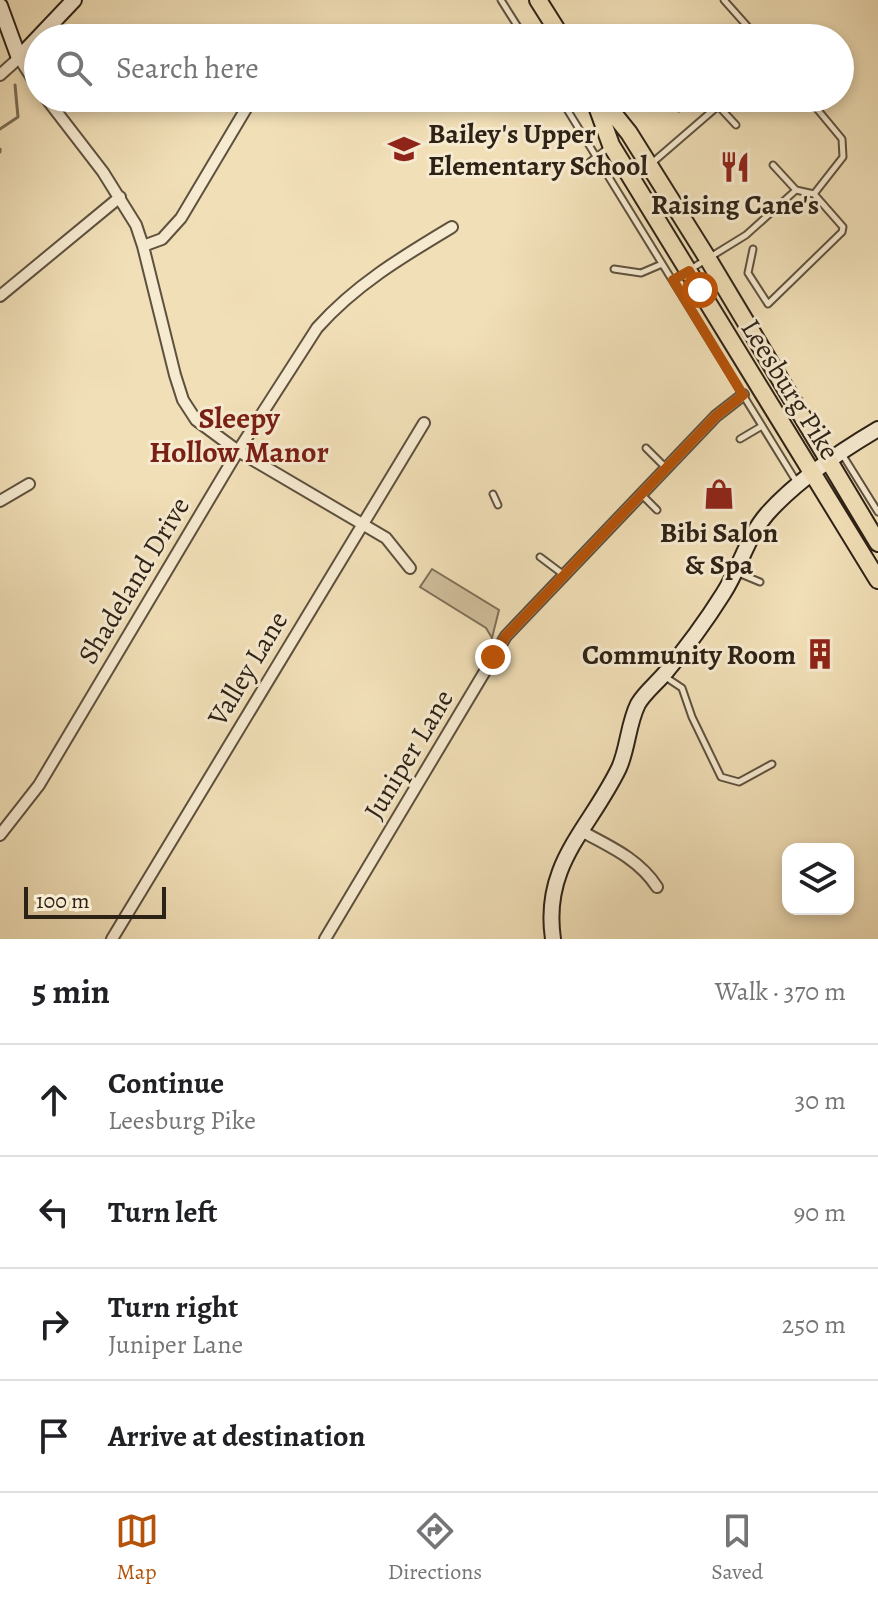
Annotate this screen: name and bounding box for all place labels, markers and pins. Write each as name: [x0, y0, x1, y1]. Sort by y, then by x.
place label: Bailey's Upper Elementary School: [428, 115, 649, 185]
school or university icon: Bailey's Upper Elementary School: [387, 132, 421, 166]
restaurant icon: Raising Cane's: [718, 150, 752, 184]
place label: Raising Cane's: [651, 186, 819, 224]
shop icon: Bibi Salon & Spa: [702, 477, 736, 511]
place label: Bibi Salon & Spa: [660, 514, 779, 584]
place label: Community Room: [582, 636, 796, 674]
building icon: Community Room: [803, 637, 837, 671]

